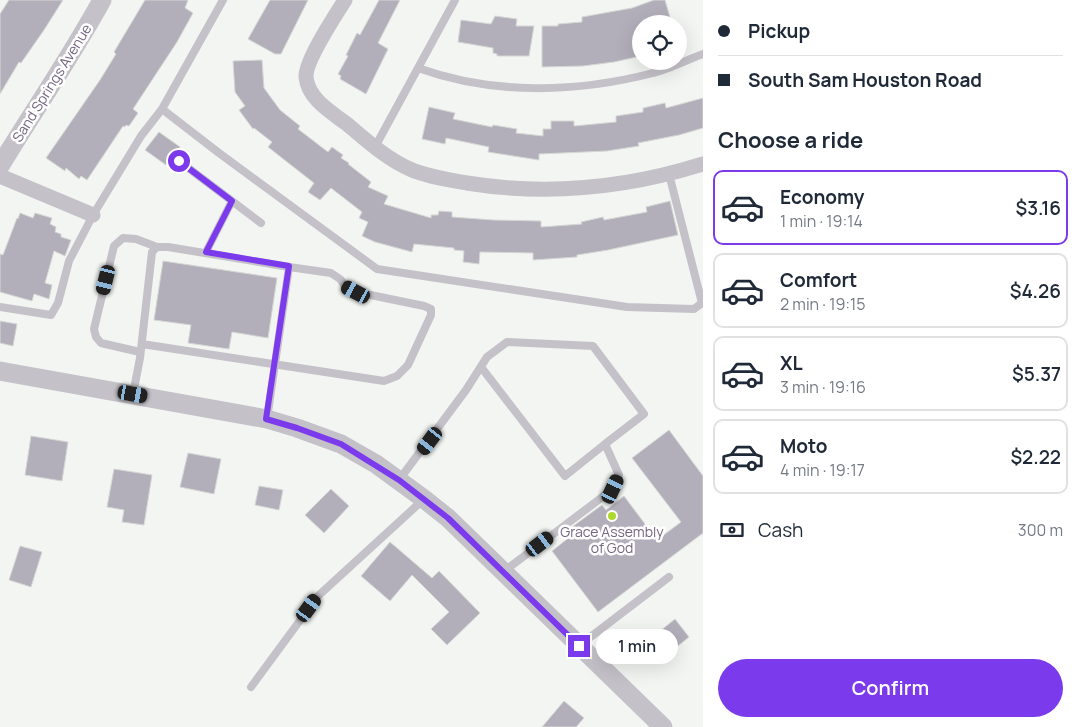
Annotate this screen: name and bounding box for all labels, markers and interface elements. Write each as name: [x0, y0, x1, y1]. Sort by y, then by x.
map controls: [632, 15, 687, 70]
button: locate: [632, 15, 687, 70]
text: Pickup: [748, 18, 810, 44]
street label: Sand Springs Avenue: [8, 20, 96, 145]
text: South Sam Houston Road: [748, 67, 982, 93]
text: Choose a ride: [718, 125, 863, 155]
route start: [168, 150, 190, 172]
text: Economy: [780, 184, 864, 210]
icon: car: [720, 185, 765, 230]
text: $3.16: [1015, 195, 1061, 221]
text: 1 min · 19:14: [780, 210, 863, 232]
car: [95, 264, 116, 296]
text: Comfort: [780, 267, 857, 293]
icon: car: [720, 268, 765, 313]
car: [339, 278, 372, 306]
text: $4.26: [1010, 278, 1061, 304]
text: 2 min · 19:15: [780, 293, 866, 315]
text: XL: [780, 350, 803, 376]
icon: car: [720, 351, 765, 396]
text: $5.37: [1012, 361, 1061, 387]
text: 3 min · 19:16: [780, 376, 866, 398]
car: [116, 384, 149, 404]
car: [414, 425, 445, 457]
text: Moto: [780, 433, 827, 459]
icon: car: [720, 434, 765, 479]
text: $2.22: [1010, 444, 1061, 470]
text: 4 min · 19:17: [780, 459, 865, 481]
car: [599, 472, 626, 506]
marker: Grace Assembly of God: [606, 510, 618, 522]
icon: cash: [718, 516, 746, 544]
text: Cash: [758, 517, 803, 543]
text: 300 m: [1018, 519, 1063, 541]
place label: Grace Assembly of God: [560, 522, 664, 557]
car: [523, 529, 556, 559]
car: [294, 591, 323, 625]
callout: 1 min: [596, 628, 679, 664]
route end: [568, 635, 590, 657]
text: 1 min: [618, 635, 656, 657]
button: Confirm: [718, 659, 1063, 717]

